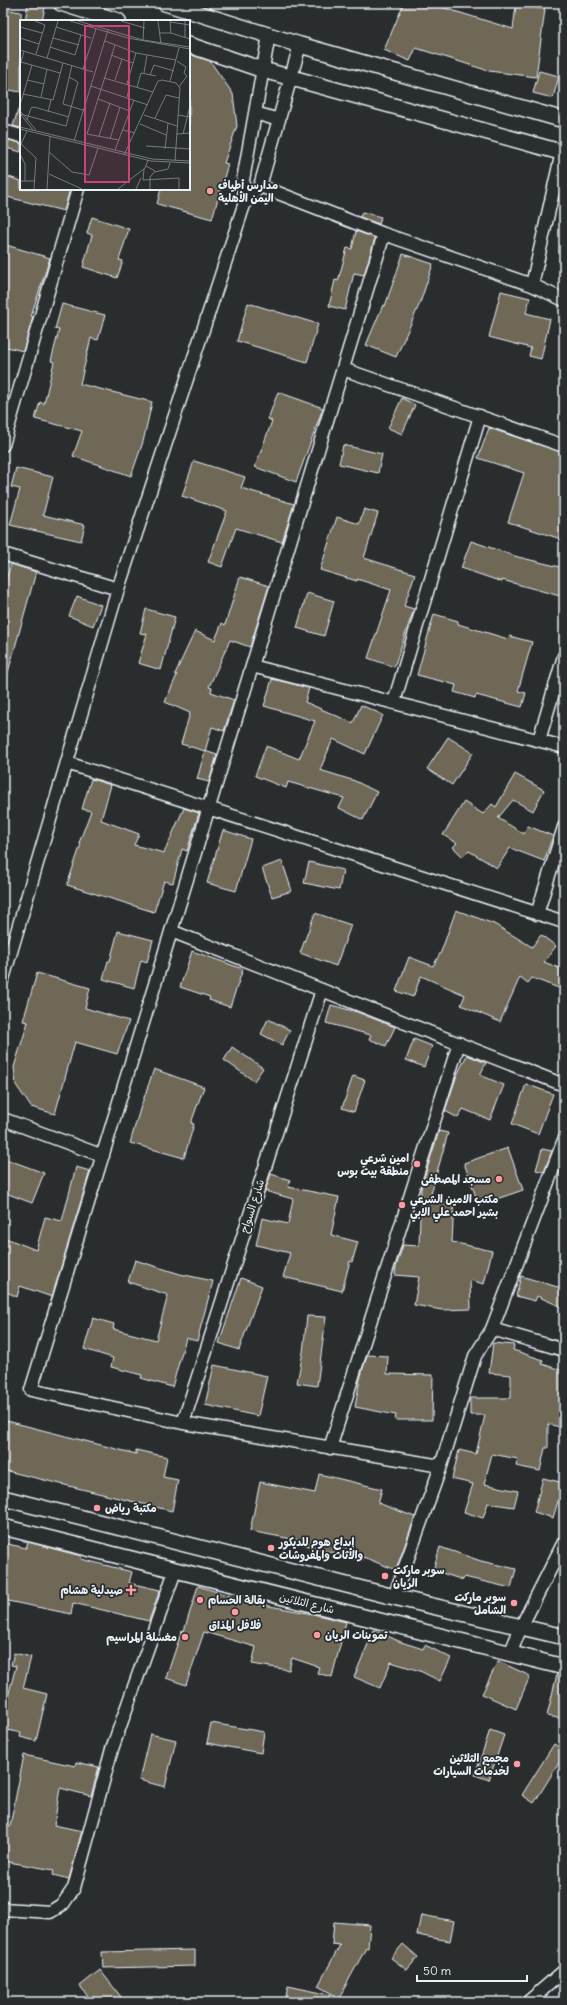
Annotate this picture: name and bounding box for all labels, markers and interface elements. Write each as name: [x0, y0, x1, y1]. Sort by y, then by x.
inset map: [20, 20, 190, 190]
place label: مدارس أطياف اليمن الأهلية: [218, 178, 278, 205]
marker: مدارس أطياف اليمن الأهلية: [205, 186, 215, 196]
place label: امين شرعي منطقة بيت بوس: [337, 1151, 409, 1179]
marker: امين شرعي منطقة بيت بوس: [412, 1159, 422, 1169]
place label: مسجد المصطفى: [421, 1172, 491, 1187]
marker: مسجد المصطفى: [494, 1174, 504, 1184]
street label: شارع السواح: [237, 1177, 269, 1235]
place label: مكتب الامين الشرعي بشير احمد علي الابي: [410, 1192, 498, 1222]
marker: مكتب الامين الشرعي بشير احمد علي الابي: [397, 1200, 407, 1210]
place label: مكتبة رياض: [105, 1501, 157, 1515]
marker: مكتبة رياض: [92, 1503, 102, 1513]
place label: إبداع هوم للديكور والأثاث والمفروشات: [278, 1535, 363, 1563]
marker: إبداع هوم للديكور والأثاث والمفروشات: [266, 1543, 276, 1553]
place label: سوبر ماركت الريان: [393, 1563, 445, 1590]
marker: سوبر ماركت الريان: [380, 1571, 390, 1581]
place label: صيدلية هشام: [61, 1583, 123, 1599]
marker: صيدلية هشام: [126, 1585, 136, 1595]
street label: شارع الثلاثين: [278, 1589, 336, 1619]
place label: سوبر ماركت الشامل: [454, 1590, 506, 1617]
place label: بقالة الحسام: [208, 1593, 266, 1609]
marker: بقالة الحسام: [195, 1595, 205, 1605]
marker: سوبر ماركت الشامل: [509, 1598, 519, 1608]
marker: فلافل المذاق: [230, 1607, 240, 1617]
place label: فلافل المذاق: [209, 1618, 261, 1632]
place label: تموينات الريان: [325, 1628, 388, 1643]
place label: مغسلة المراسيم: [106, 1630, 177, 1646]
marker: تموينات الريان: [312, 1630, 322, 1640]
marker: مغسلة المراسيم: [180, 1632, 190, 1642]
place label: مجمع الثلاثين لخدمات السيارات: [433, 1751, 509, 1778]
marker: مجمع الثلاثين لخدمات السيارات: [512, 1759, 522, 1769]
scale bar: [417, 1957, 527, 1983]
text: 50 m: [423, 1963, 452, 1978]

